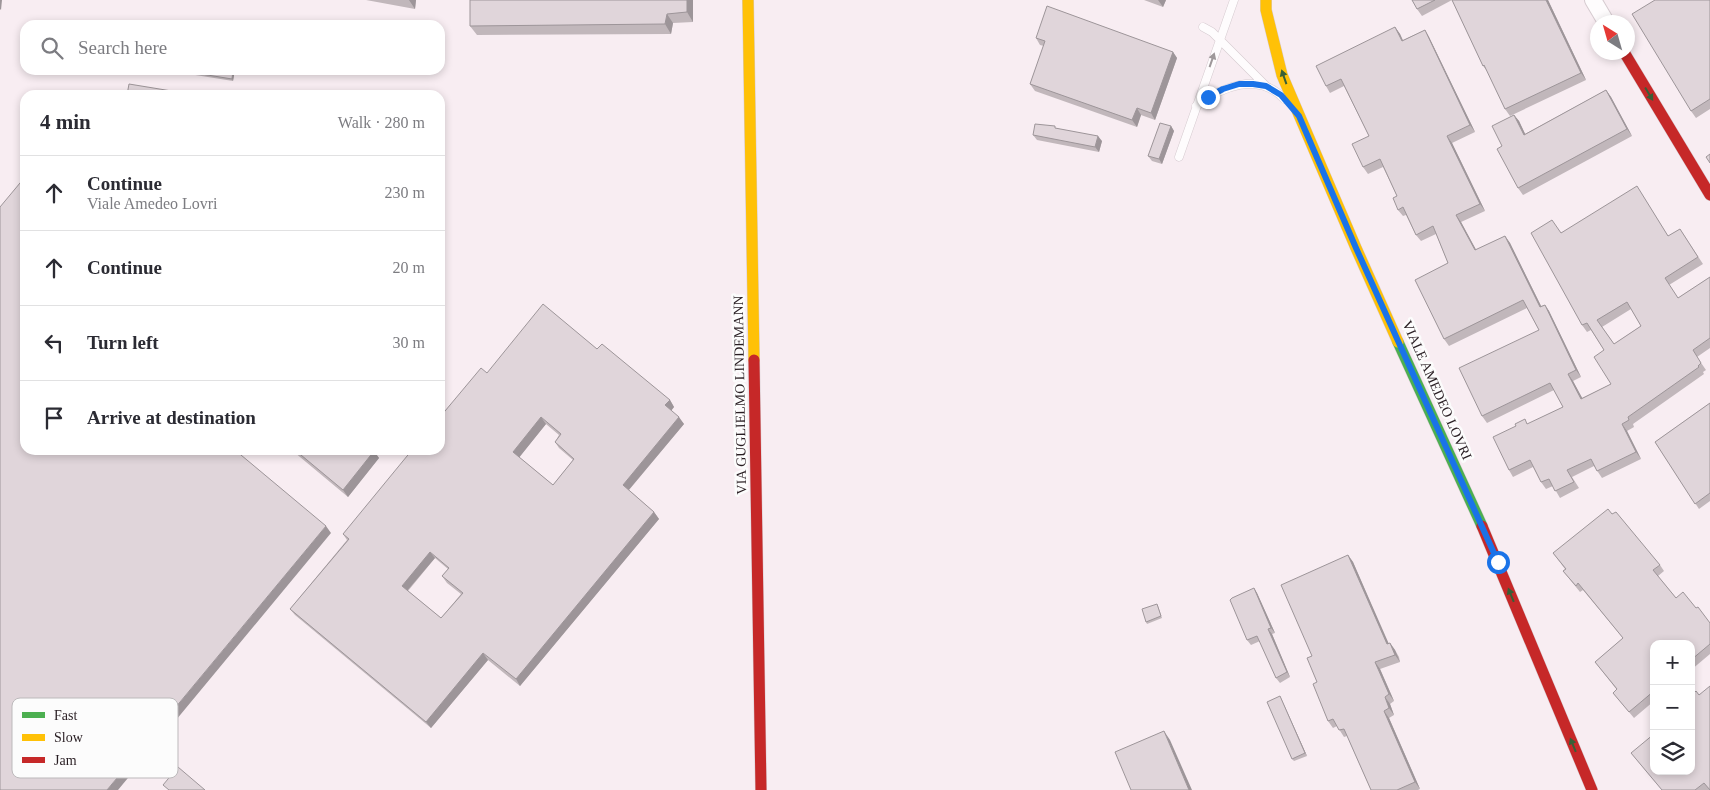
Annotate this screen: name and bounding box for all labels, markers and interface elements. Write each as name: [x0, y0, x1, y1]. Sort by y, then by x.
north arrow: [1590, 15, 1635, 60]
search box: [20, 20, 445, 75]
icon: search: [38, 34, 66, 62]
text: Search here: [78, 37, 167, 58]
one-way arrow: [1209, 53, 1216, 68]
one-way arrow: [1280, 70, 1287, 85]
route end: [1197, 86, 1220, 109]
one-way arrow: [1644, 88, 1653, 101]
text: 4 min: [40, 110, 91, 134]
text: Walk · 280 m: [338, 114, 425, 131]
text: Continue: [87, 173, 162, 194]
icon: ahead: [40, 179, 68, 207]
text: 230 m: [385, 184, 425, 201]
text: Viale Amedeo Lovri: [87, 195, 218, 212]
icon: ahead: [40, 254, 68, 282]
text: Continue: [87, 257, 162, 278]
text: 20 m: [393, 259, 425, 276]
street label: VIA GUGLIELMO LINDEMANN: [731, 295, 749, 495]
street label: VIALE AMEDEO LOVRI: [1399, 318, 1475, 462]
icon: left: [40, 329, 68, 357]
text: Turn left: [87, 332, 159, 353]
text: 30 m: [393, 334, 425, 351]
icon: arrive: [40, 404, 68, 432]
text: Arrive at destination: [87, 407, 256, 428]
route start: [1487, 551, 1510, 574]
one-way arrow: [1507, 588, 1515, 602]
map controls: [1650, 640, 1695, 775]
button: +: [1650, 640, 1695, 685]
button: −: [1650, 685, 1695, 730]
legend: [12, 698, 178, 778]
text: Fast: [54, 708, 77, 723]
text: Slow: [54, 730, 84, 745]
button: layers: [1650, 730, 1695, 775]
one-way arrow: [1569, 737, 1577, 752]
text: Jam: [54, 753, 77, 768]

